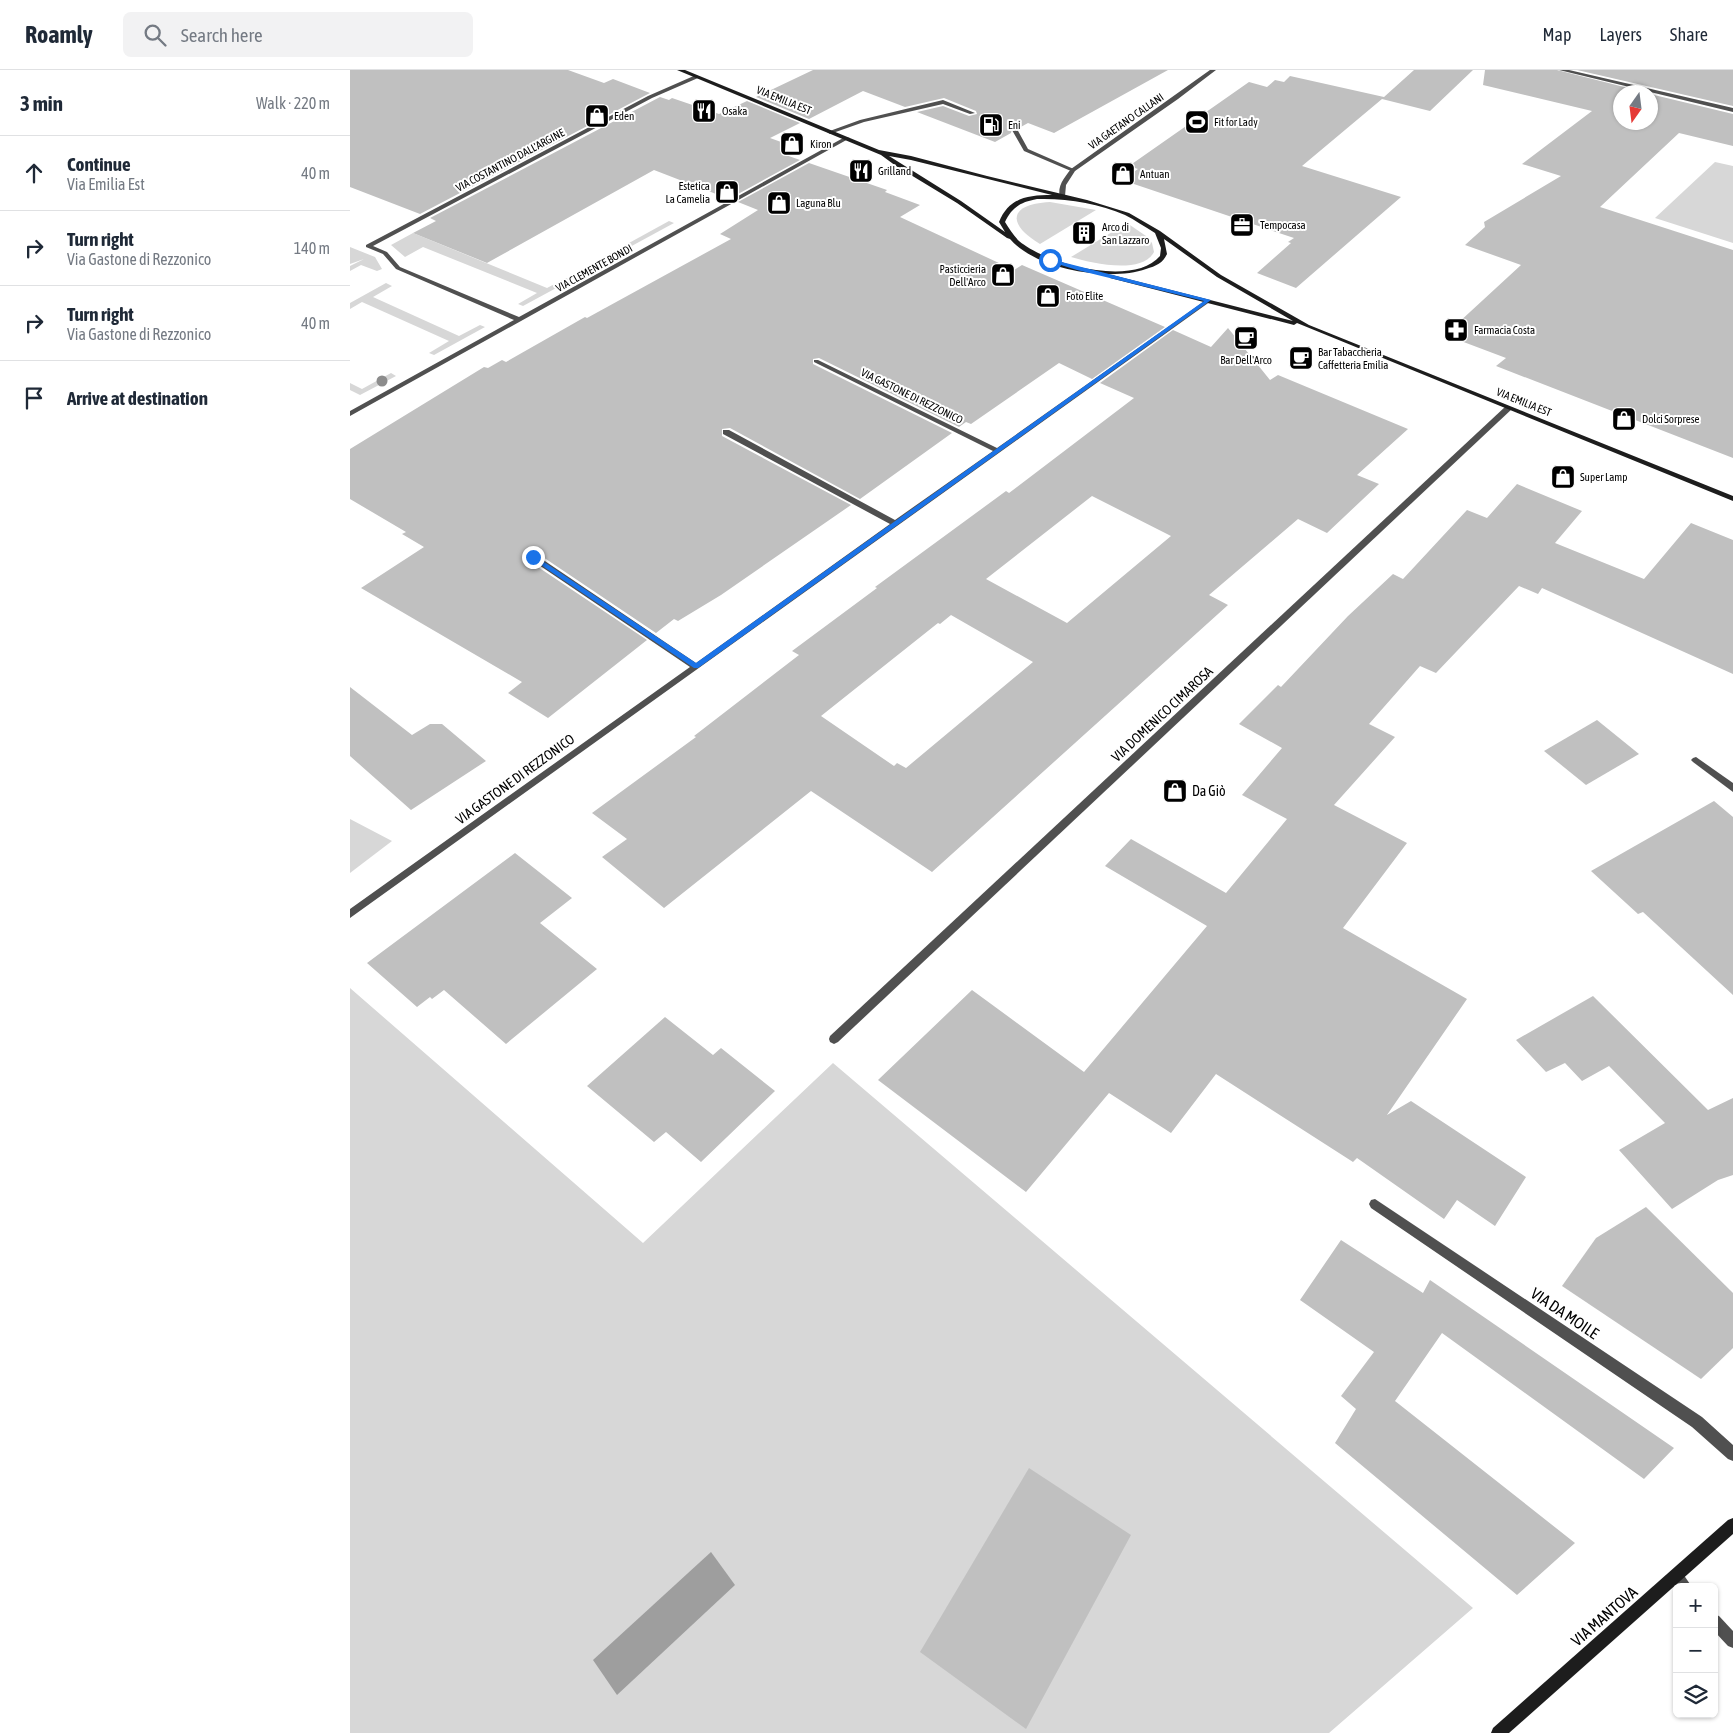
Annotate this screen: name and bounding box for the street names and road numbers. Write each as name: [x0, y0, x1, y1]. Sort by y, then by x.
street label: VIA EMILIA EST: [755, 84, 813, 116]
street label: VIA GAETANO CALLANI: [1086, 91, 1166, 151]
street label: VIA COSTANTINO DALL'ARGINE: [454, 126, 567, 194]
street label: VIA CLEMENTE BONDI: [554, 242, 634, 294]
street label: VIA GASTONE DI REZZONICO: [859, 366, 965, 426]
street label: VIA EMILIA EST: [1495, 386, 1553, 418]
street label: VIA DOMENICO CIMAROSA: [1108, 663, 1216, 765]
street label: VIA GASTONE DI REZZONICO: [453, 731, 577, 827]
street label: VIA DA MOILE: [1528, 1284, 1603, 1342]
street label: VIA MANTOVA: [1567, 1582, 1641, 1649]

